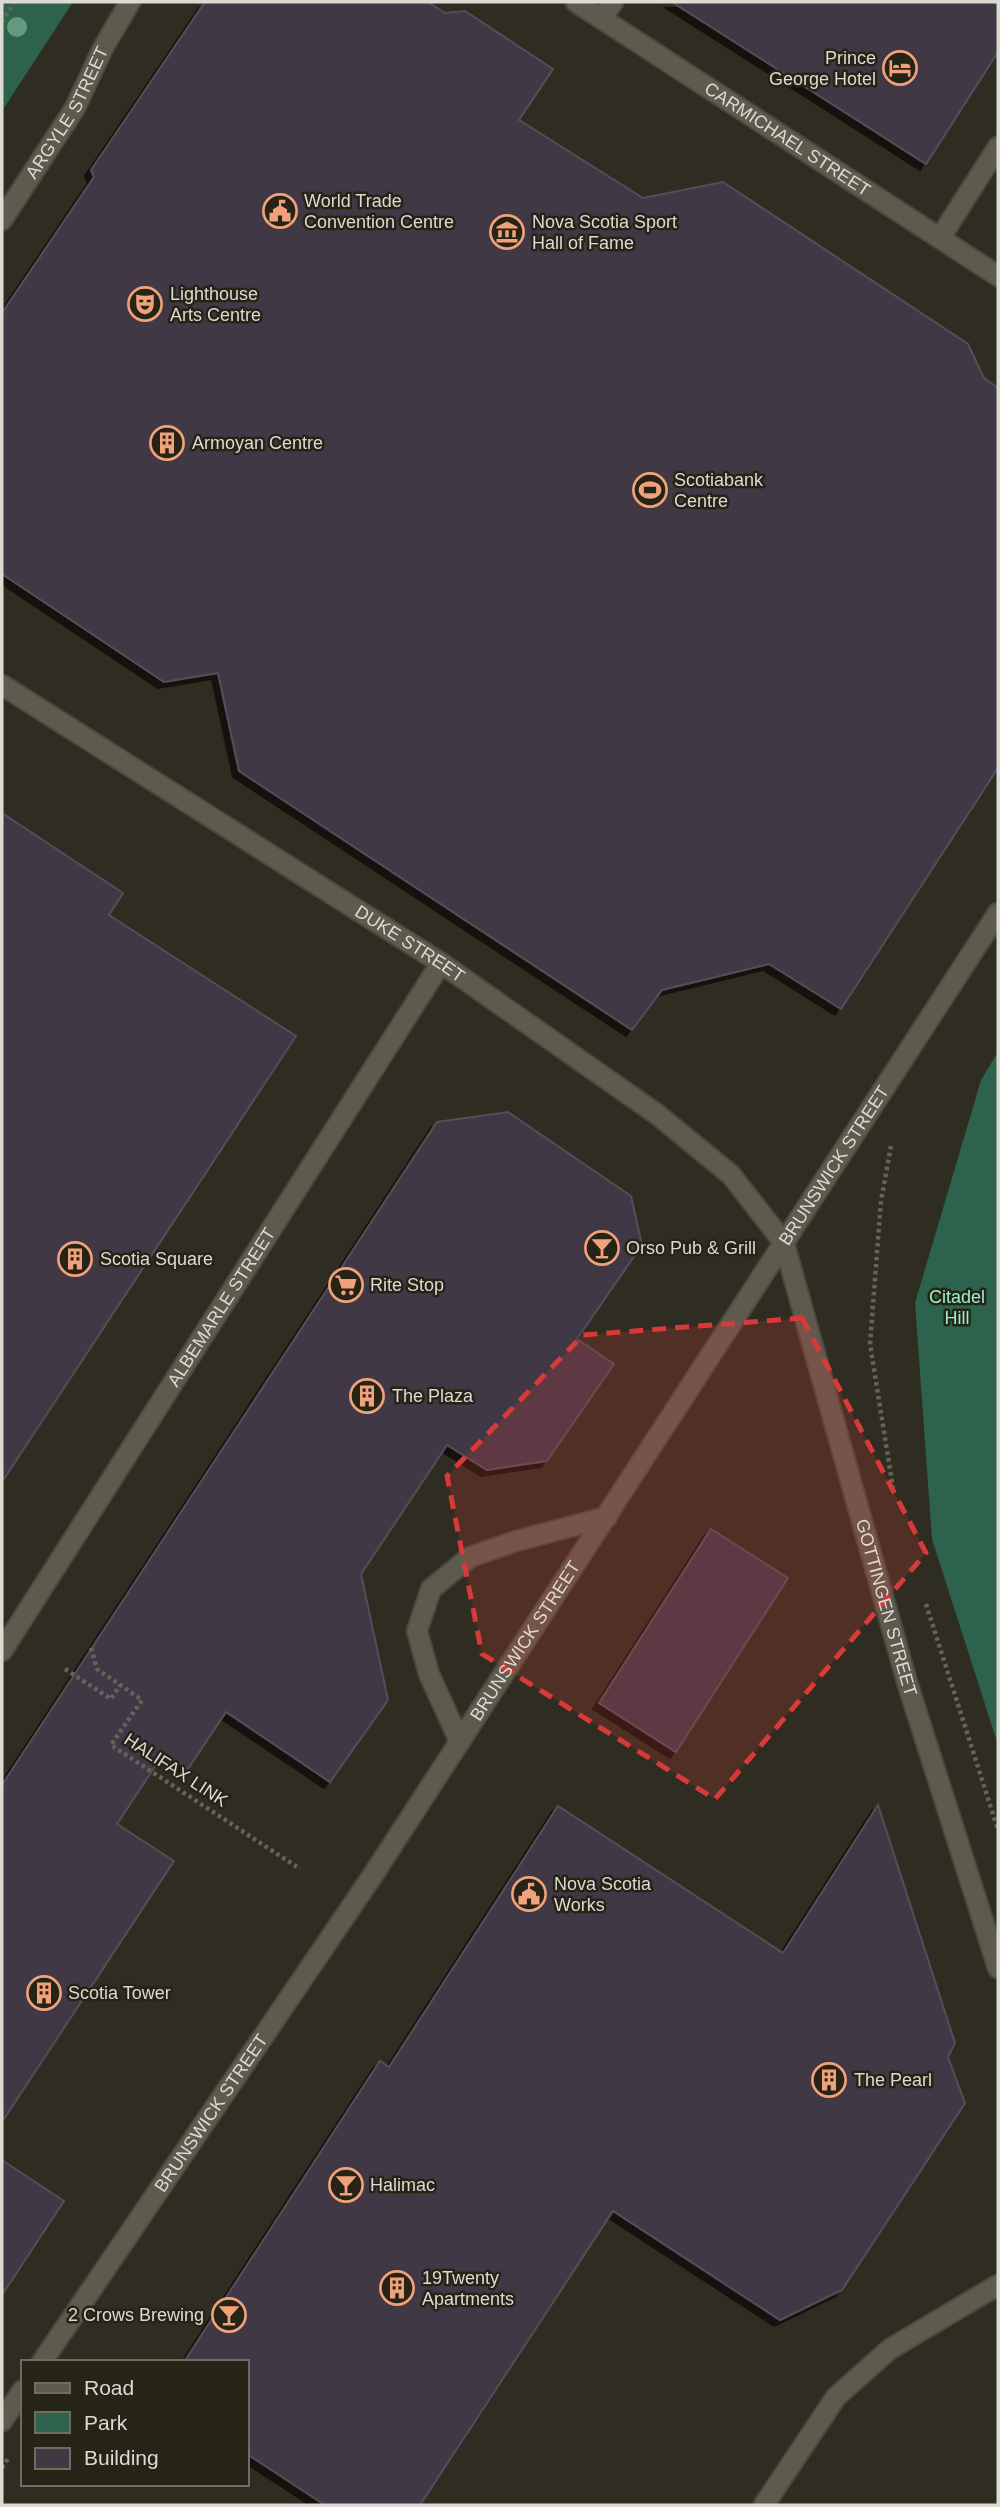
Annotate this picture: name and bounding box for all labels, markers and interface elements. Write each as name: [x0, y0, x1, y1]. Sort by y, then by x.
street label: ARGYLE STREET: [22, 43, 112, 182]
place label: Prince George Hotel: [769, 48, 876, 89]
hotel icon: Prince George Hotel: [881, 49, 919, 87]
street label: CARMICHAEL STREET: [701, 78, 874, 200]
place label: World Trade Convention Centre: [304, 191, 454, 232]
public building icon: World Trade Convention Centre: [261, 192, 299, 230]
place label: Nova Scotia Sport Hall of Fame: [532, 212, 677, 253]
museum icon: Nova Scotia Sport Hall of Fame: [488, 213, 526, 251]
place label: Lighthouse Arts Centre: [170, 284, 261, 325]
theatre icon: Lighthouse Arts Centre: [126, 285, 164, 323]
building icon: Armoyan Centre: [148, 424, 186, 462]
place label: Armoyan Centre: [192, 433, 323, 453]
place label: Scotiabank Centre: [674, 470, 764, 511]
sports icon: Scotiabank Centre: [631, 471, 669, 509]
street label: DUKE STREET: [351, 901, 468, 986]
street label: BRUNSWICK STREET: [775, 1082, 893, 1249]
street label: ALBEMARLE STREET: [164, 1224, 279, 1390]
bar icon: Orso Pub & Grill: [583, 1229, 621, 1267]
place label: Orso Pub & Grill: [626, 1238, 756, 1258]
building icon: Scotia Square: [56, 1240, 94, 1278]
place label: Scotia Square: [100, 1249, 213, 1269]
supermarket icon: Rite Stop: [327, 1266, 365, 1304]
place label: Rite Stop: [370, 1275, 444, 1295]
park label: Citadel Hill: [929, 1287, 985, 1328]
building icon: The Plaza: [348, 1377, 386, 1415]
place label: The Plaza: [392, 1386, 474, 1406]
street label: GOTTINGEN STREET: [852, 1517, 921, 1699]
street label: BRUNSWICK STREET: [466, 1557, 584, 1724]
street label: HALIFAX LINK: [121, 1729, 231, 1811]
place label: Nova Scotia Works: [554, 1874, 652, 1915]
public building icon: Nova Scotia Works: [510, 1875, 548, 1913]
building icon: Scotia Tower: [25, 1974, 63, 2012]
place label: Scotia Tower: [68, 1983, 171, 2003]
street label: BRUNSWICK STREET: [151, 2030, 272, 2196]
building icon: The Pearl: [810, 2061, 848, 2099]
place label: The Pearl: [854, 2070, 932, 2090]
bar icon: Halimac: [327, 2166, 365, 2204]
place label: Halimac: [370, 2175, 435, 2195]
place label: 19Twenty Apartments: [422, 2268, 514, 2309]
building icon: 19Twenty Apartments: [378, 2269, 416, 2307]
bar icon: 2 Crows Brewing: [210, 2296, 248, 2334]
place label: 2 Crows Brewing: [68, 2305, 204, 2325]
legend: [21, 2360, 248, 2486]
text: Road: [84, 2376, 134, 2399]
text: Park: [84, 2411, 128, 2434]
text: Building: [84, 2446, 159, 2469]

